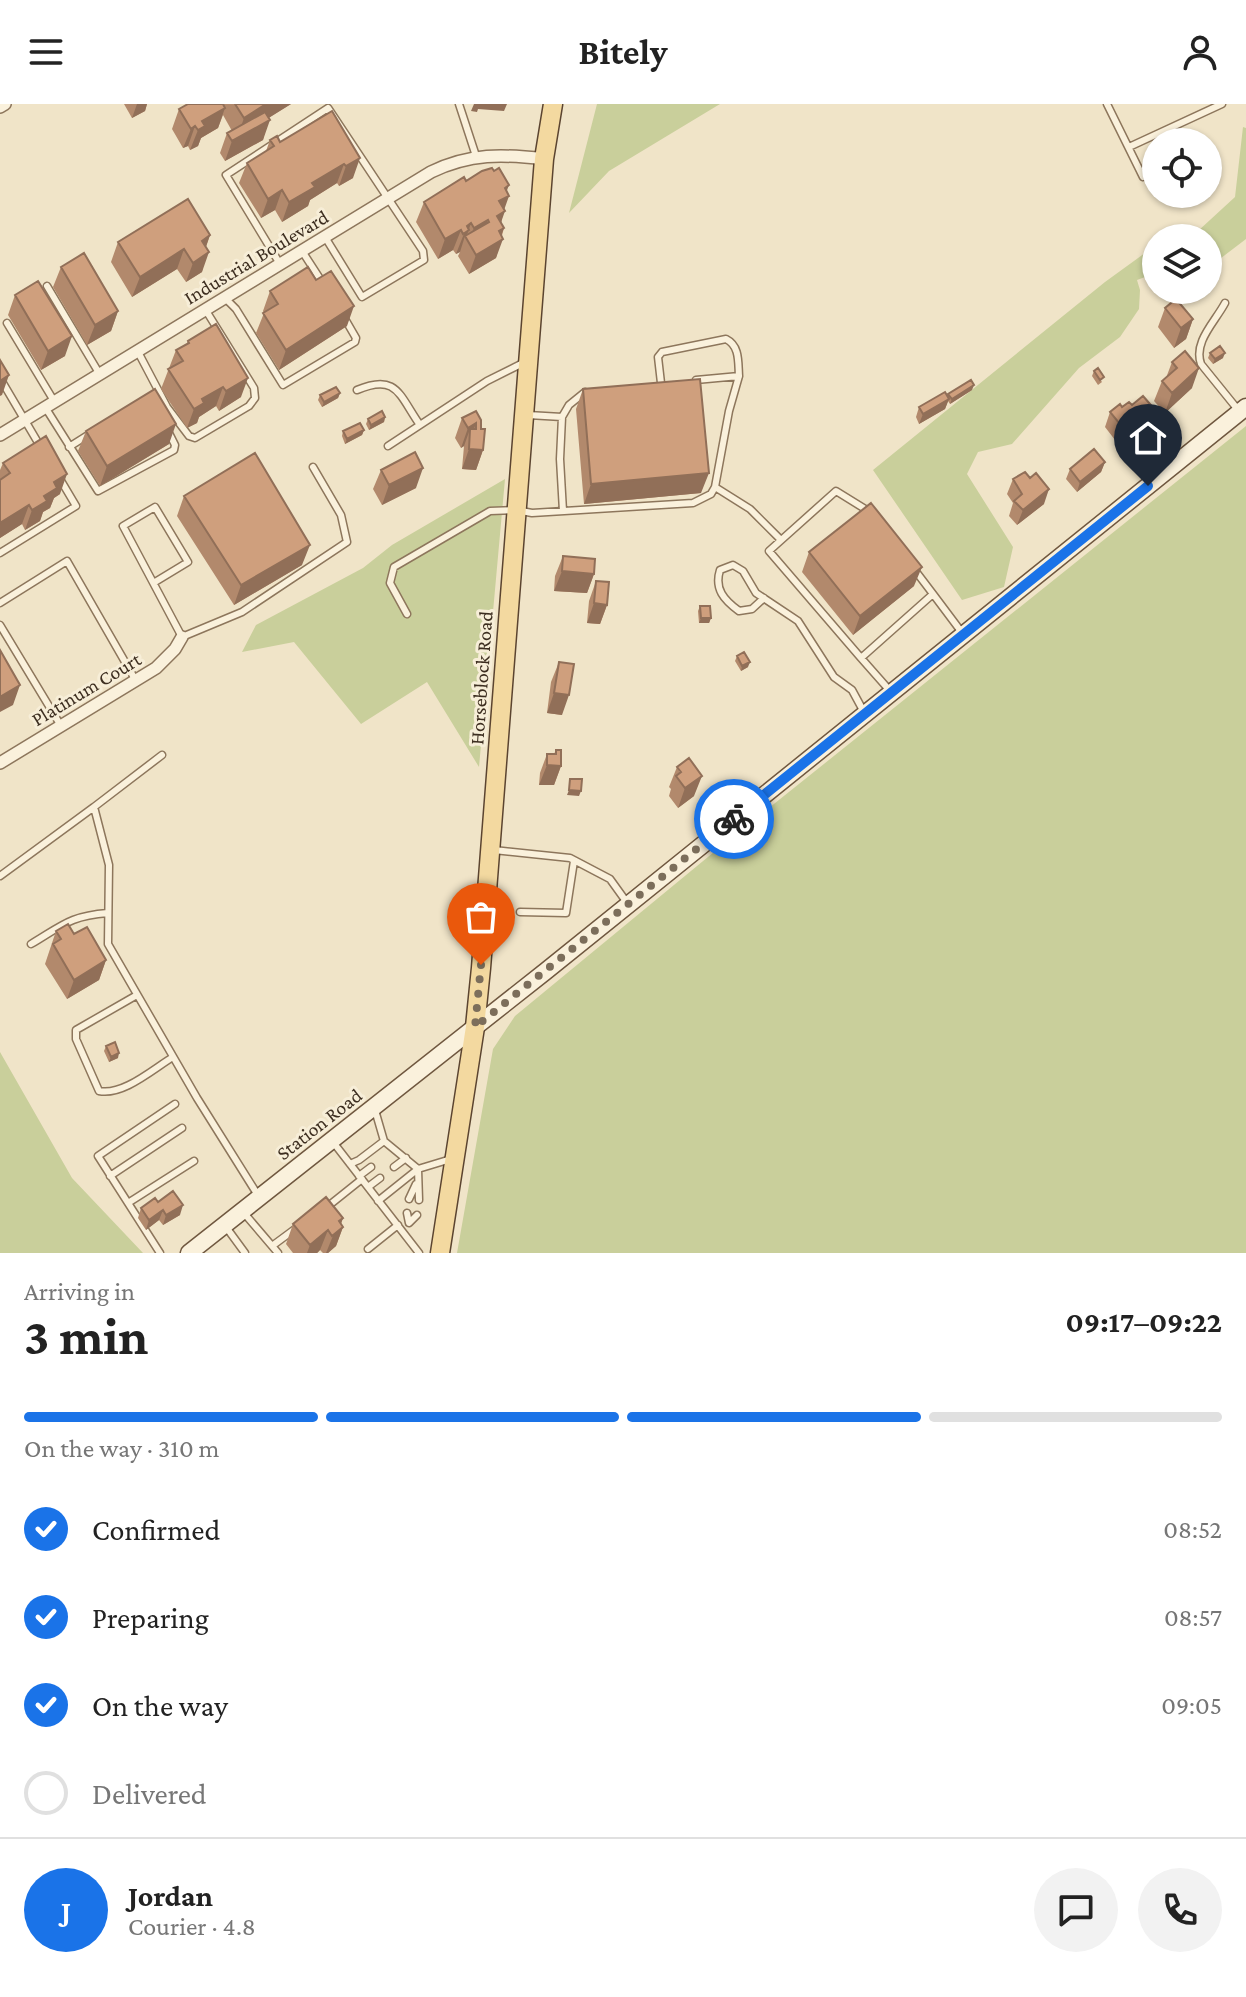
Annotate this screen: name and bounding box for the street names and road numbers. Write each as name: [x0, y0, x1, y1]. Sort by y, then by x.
street label: Industrial Boulevard: [180, 205, 332, 309]
street label: Horseblock Road: [465, 610, 497, 746]
street label: Platinum Court: [27, 648, 145, 730]
street label: Station Road: [272, 1084, 366, 1164]

